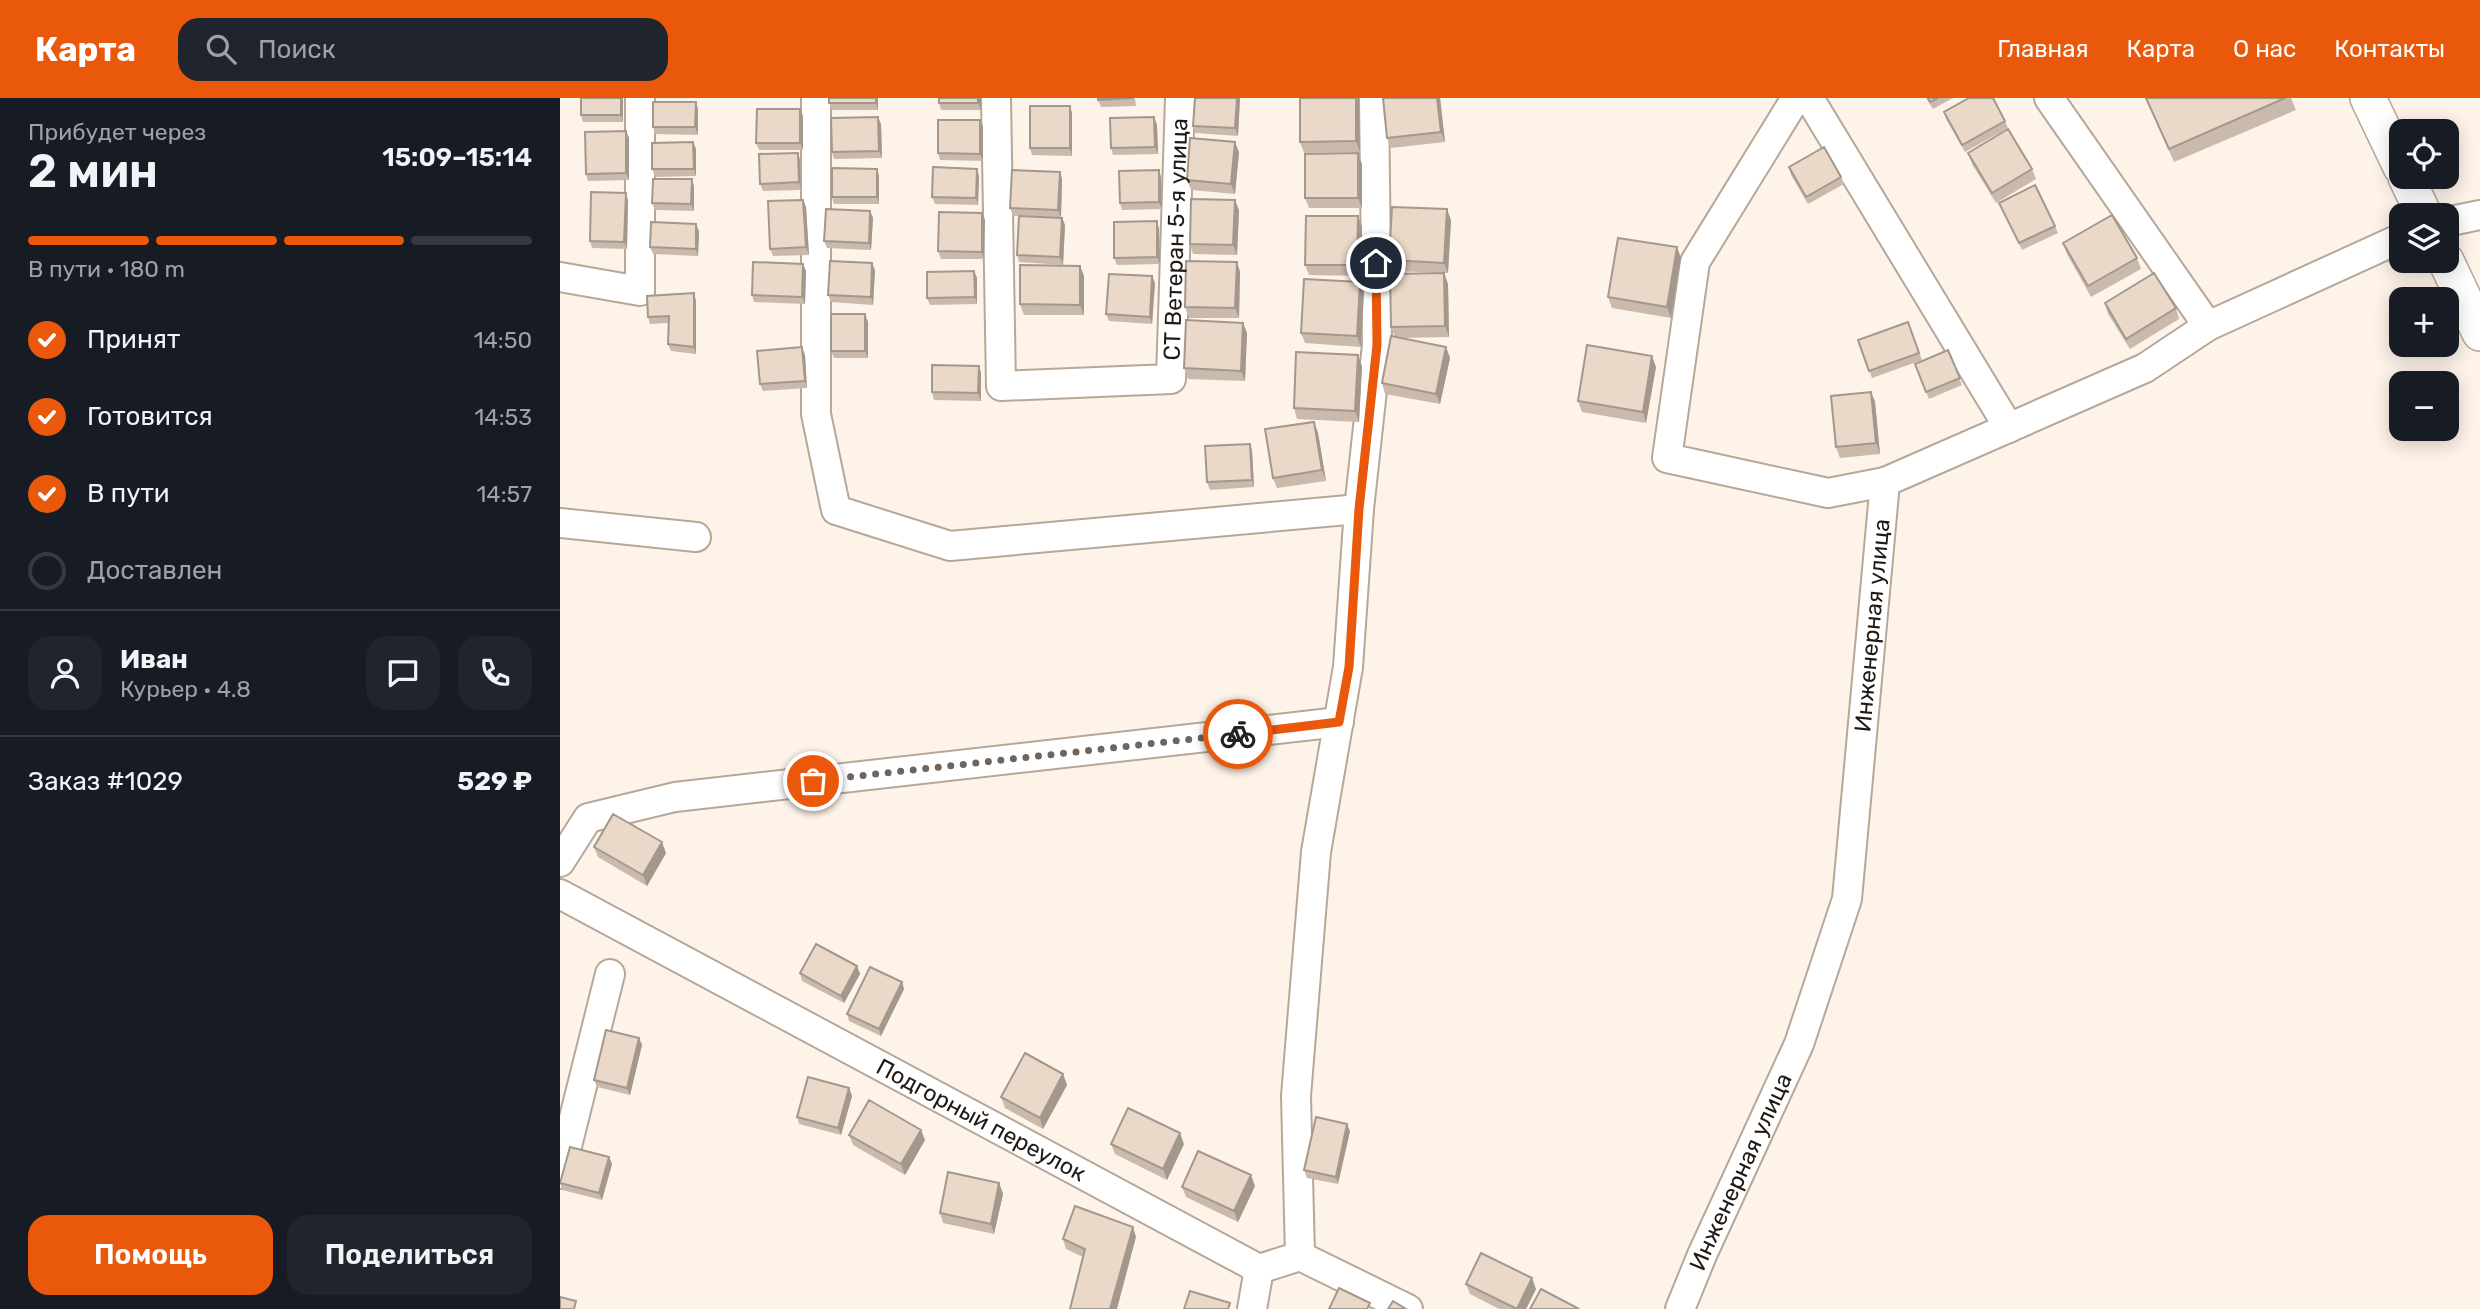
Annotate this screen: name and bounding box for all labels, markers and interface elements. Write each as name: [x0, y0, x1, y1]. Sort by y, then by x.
search box: [178, 18, 668, 81]
text: Карта: [35, 30, 136, 69]
icon: search: [202, 30, 240, 68]
text: Поиск: [258, 34, 336, 65]
text: Главная: [1997, 35, 2089, 63]
text: Карта: [2127, 35, 2195, 63]
text: О нас: [2233, 35, 2296, 63]
text: Контакты: [2334, 35, 2445, 63]
text: Прибудет через: [28, 118, 206, 146]
street label: СТ Ветеран 5-я улица: [1158, 118, 1193, 361]
map controls: [2389, 119, 2459, 441]
button: locate: [2389, 119, 2459, 189]
text: 15:09–15:14: [382, 142, 532, 173]
text: 2 мин: [28, 144, 158, 199]
button: layers: [2389, 203, 2459, 273]
pin: [1346, 233, 1406, 293]
icon: home: [1357, 244, 1395, 282]
text: В пути · 180 m: [28, 255, 185, 283]
button: +: [2389, 287, 2459, 357]
icon: check: [28, 321, 66, 359]
text: Принят: [87, 324, 180, 355]
text: 14:50: [474, 326, 532, 354]
button: −: [2389, 371, 2459, 441]
icon: check: [28, 398, 66, 436]
text: Готовится: [87, 401, 213, 432]
text: 14:53: [475, 403, 532, 431]
icon: check: [28, 475, 66, 513]
text: В пути: [87, 478, 170, 509]
text: 14:57: [477, 480, 532, 508]
street label: Инженерная улица: [1848, 518, 1896, 733]
text: Доставлен: [87, 555, 222, 586]
button: person: [28, 636, 102, 710]
button: chat: [366, 636, 440, 710]
button: phone: [458, 636, 532, 710]
text: Иван: [120, 644, 188, 675]
text: Курьер · 4.8: [120, 675, 251, 703]
courier: [1203, 699, 1273, 769]
icon: bike: [1219, 715, 1257, 753]
pin: [783, 751, 843, 811]
icon: bag: [794, 762, 832, 800]
text: Заказ #1029: [28, 766, 183, 797]
text: 529 ₽: [457, 766, 532, 797]
street label: Подгорный переулок: [872, 1052, 1091, 1187]
street label: Инженерная улица: [1683, 1069, 1798, 1275]
button: Помощь: [28, 1215, 273, 1295]
button: Поделиться: [287, 1215, 532, 1295]

